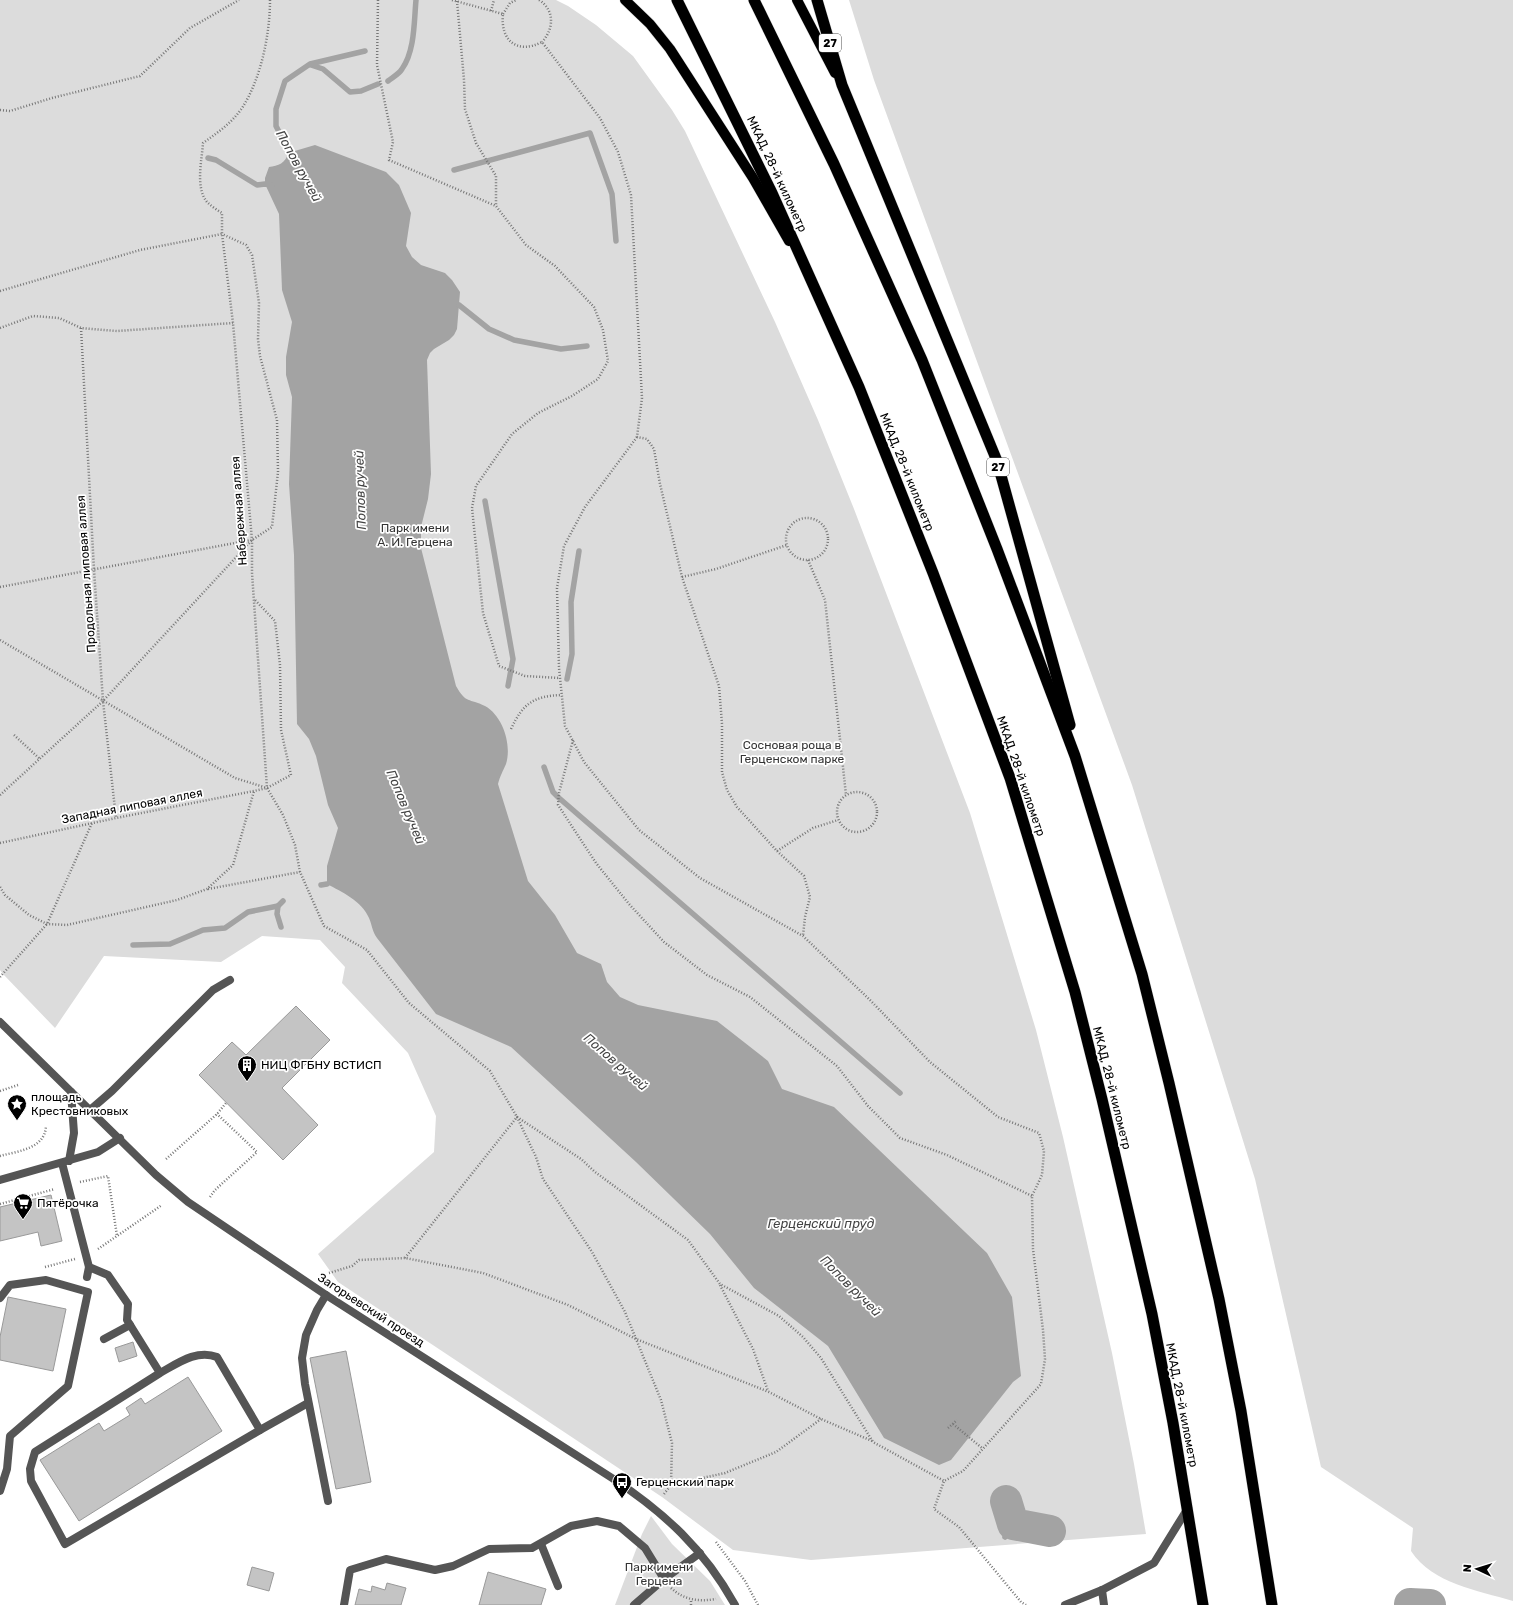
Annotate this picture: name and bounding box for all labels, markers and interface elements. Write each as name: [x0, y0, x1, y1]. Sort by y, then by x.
road number: 27: [819, 34, 841, 52]
street label: МКАД, 28-й километр: [744, 114, 810, 234]
water label: Попов ручей: [273, 128, 325, 205]
street label: МКАД, 28-й километр: [877, 411, 937, 533]
water label: Попов ручей: [351, 450, 369, 530]
street label: Набережная аллея: [228, 456, 250, 566]
road number: 27: [987, 458, 1009, 476]
street label: Продольная липовая аллея: [74, 495, 98, 653]
park label: Парк имени А. И. Герцена: [377, 521, 453, 549]
street label: МКАД, 28-й километр: [994, 714, 1048, 838]
park label: Сосновая роща в Герценском парке: [740, 738, 845, 766]
water label: Попов ручей: [384, 768, 428, 847]
street label: Западная липовая аллея: [60, 785, 204, 827]
street label: МКАД, 28-й километр: [1090, 1025, 1134, 1151]
water label: Попов ручей: [581, 1030, 651, 1094]
building icon: НИЦ ФГБНУ ВСТИСП: [236, 1054, 258, 1082]
place label: НИЦ ФГБНУ ВСТИСП: [261, 1058, 381, 1072]
place label: площадь Крестовниковых: [31, 1090, 129, 1118]
place icon: площадь Крестовниковых: [6, 1093, 28, 1121]
supermarket icon: Пятёрочка: [12, 1192, 34, 1220]
place label: Пятёрочка: [37, 1196, 99, 1210]
water label: Герценский пруд: [768, 1216, 875, 1231]
water label: Попов ручей: [818, 1253, 884, 1319]
street label: Загорьевский проезд: [315, 1270, 427, 1350]
street label: МКАД, 28-й километр: [1163, 1342, 1201, 1468]
bus stop icon: Герценский парк: [611, 1471, 633, 1499]
place label: Герценский парк: [636, 1475, 735, 1489]
north arrow: [1457, 1549, 1497, 1589]
park label: Парк имени Герцена: [625, 1560, 693, 1588]
text: N: [1461, 1564, 1474, 1573]

